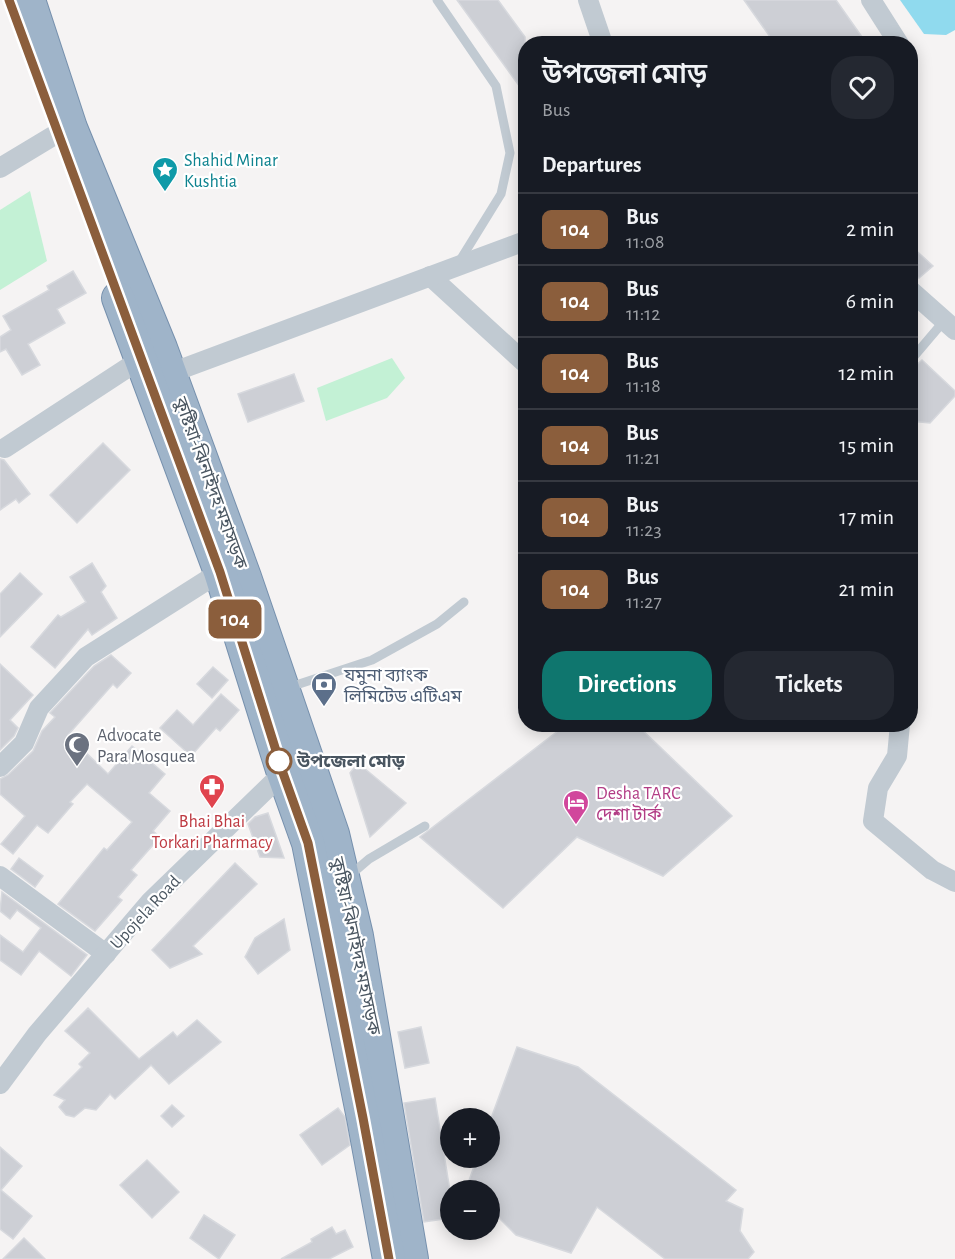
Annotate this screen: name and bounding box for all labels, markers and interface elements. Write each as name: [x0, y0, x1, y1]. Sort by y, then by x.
button: heart: [831, 56, 894, 119]
text: উপজেলা মোড়: [542, 61, 707, 89]
text: Bus: [542, 100, 570, 120]
place label: Shahid Minar Kushtia: [184, 152, 278, 191]
text: Departures: [542, 154, 642, 176]
place icon: Shahid Minar Kushtia: [150, 155, 180, 193]
text: Bus: [626, 206, 659, 228]
text: 2 min: [846, 218, 894, 240]
text: 104: [560, 219, 590, 240]
text: 11:08: [626, 232, 664, 252]
text: Bus: [626, 278, 659, 300]
text: 6 min: [846, 290, 894, 312]
text: 104: [560, 291, 590, 312]
text: 11:12: [626, 304, 660, 324]
text: Bus: [626, 350, 659, 372]
text: 12 min: [839, 362, 894, 384]
text: 104: [560, 363, 590, 384]
text: 11:18: [626, 376, 661, 396]
street label: কুষ্টিয়া-ঝিনাইদহ মহাসড়ক: [169, 393, 252, 572]
text: Bus: [626, 422, 659, 444]
text: 15 min: [839, 434, 894, 456]
text: 104: [560, 435, 590, 456]
text: 11:21: [626, 448, 660, 468]
text: Bus: [626, 494, 659, 516]
text: 17 min: [839, 506, 894, 528]
text: 104: [560, 507, 590, 528]
text: 11:23: [626, 520, 662, 540]
text: Bus: [626, 566, 659, 588]
text: 21 min: [839, 578, 894, 600]
text: 104: [560, 579, 590, 600]
text: 11:27: [626, 592, 662, 612]
line badge: 104: [200, 600, 270, 638]
text: 104: [220, 609, 250, 630]
button: Directions: [542, 651, 712, 720]
button: Tickets: [724, 651, 894, 720]
place label: যমুনা ব্যাংক লিমিটেড এটিএম: [343, 667, 463, 706]
bank icon: যমুনা ব্যাংক লিমিটেড এটিএম: [309, 670, 339, 708]
place label: Advocate Para Mosquea: [97, 727, 195, 766]
mosque icon: Advocate Para Mosquea: [62, 730, 92, 768]
marker: উপজেলা মোড়: [266, 748, 292, 774]
place label: উপজেলা মোড়: [296, 751, 406, 771]
pharmacy icon: Bhai Bhai Torkari Pharmacy: [197, 772, 227, 810]
place label: Desha TARC দেশা টার্ক: [596, 785, 681, 824]
hotel icon: Desha TARC দেশা টার্ক: [561, 788, 591, 826]
place label: Bhai Bhai Torkari Pharmacy: [151, 813, 273, 852]
street label: কুষ্টিয়া-ঝিনাইদহ মহাসড়ক: [326, 854, 385, 1037]
street label: Upojela Road: [107, 872, 184, 953]
map controls: [440, 1108, 500, 1240]
button: +: [440, 1108, 500, 1168]
button: −: [440, 1180, 500, 1240]

